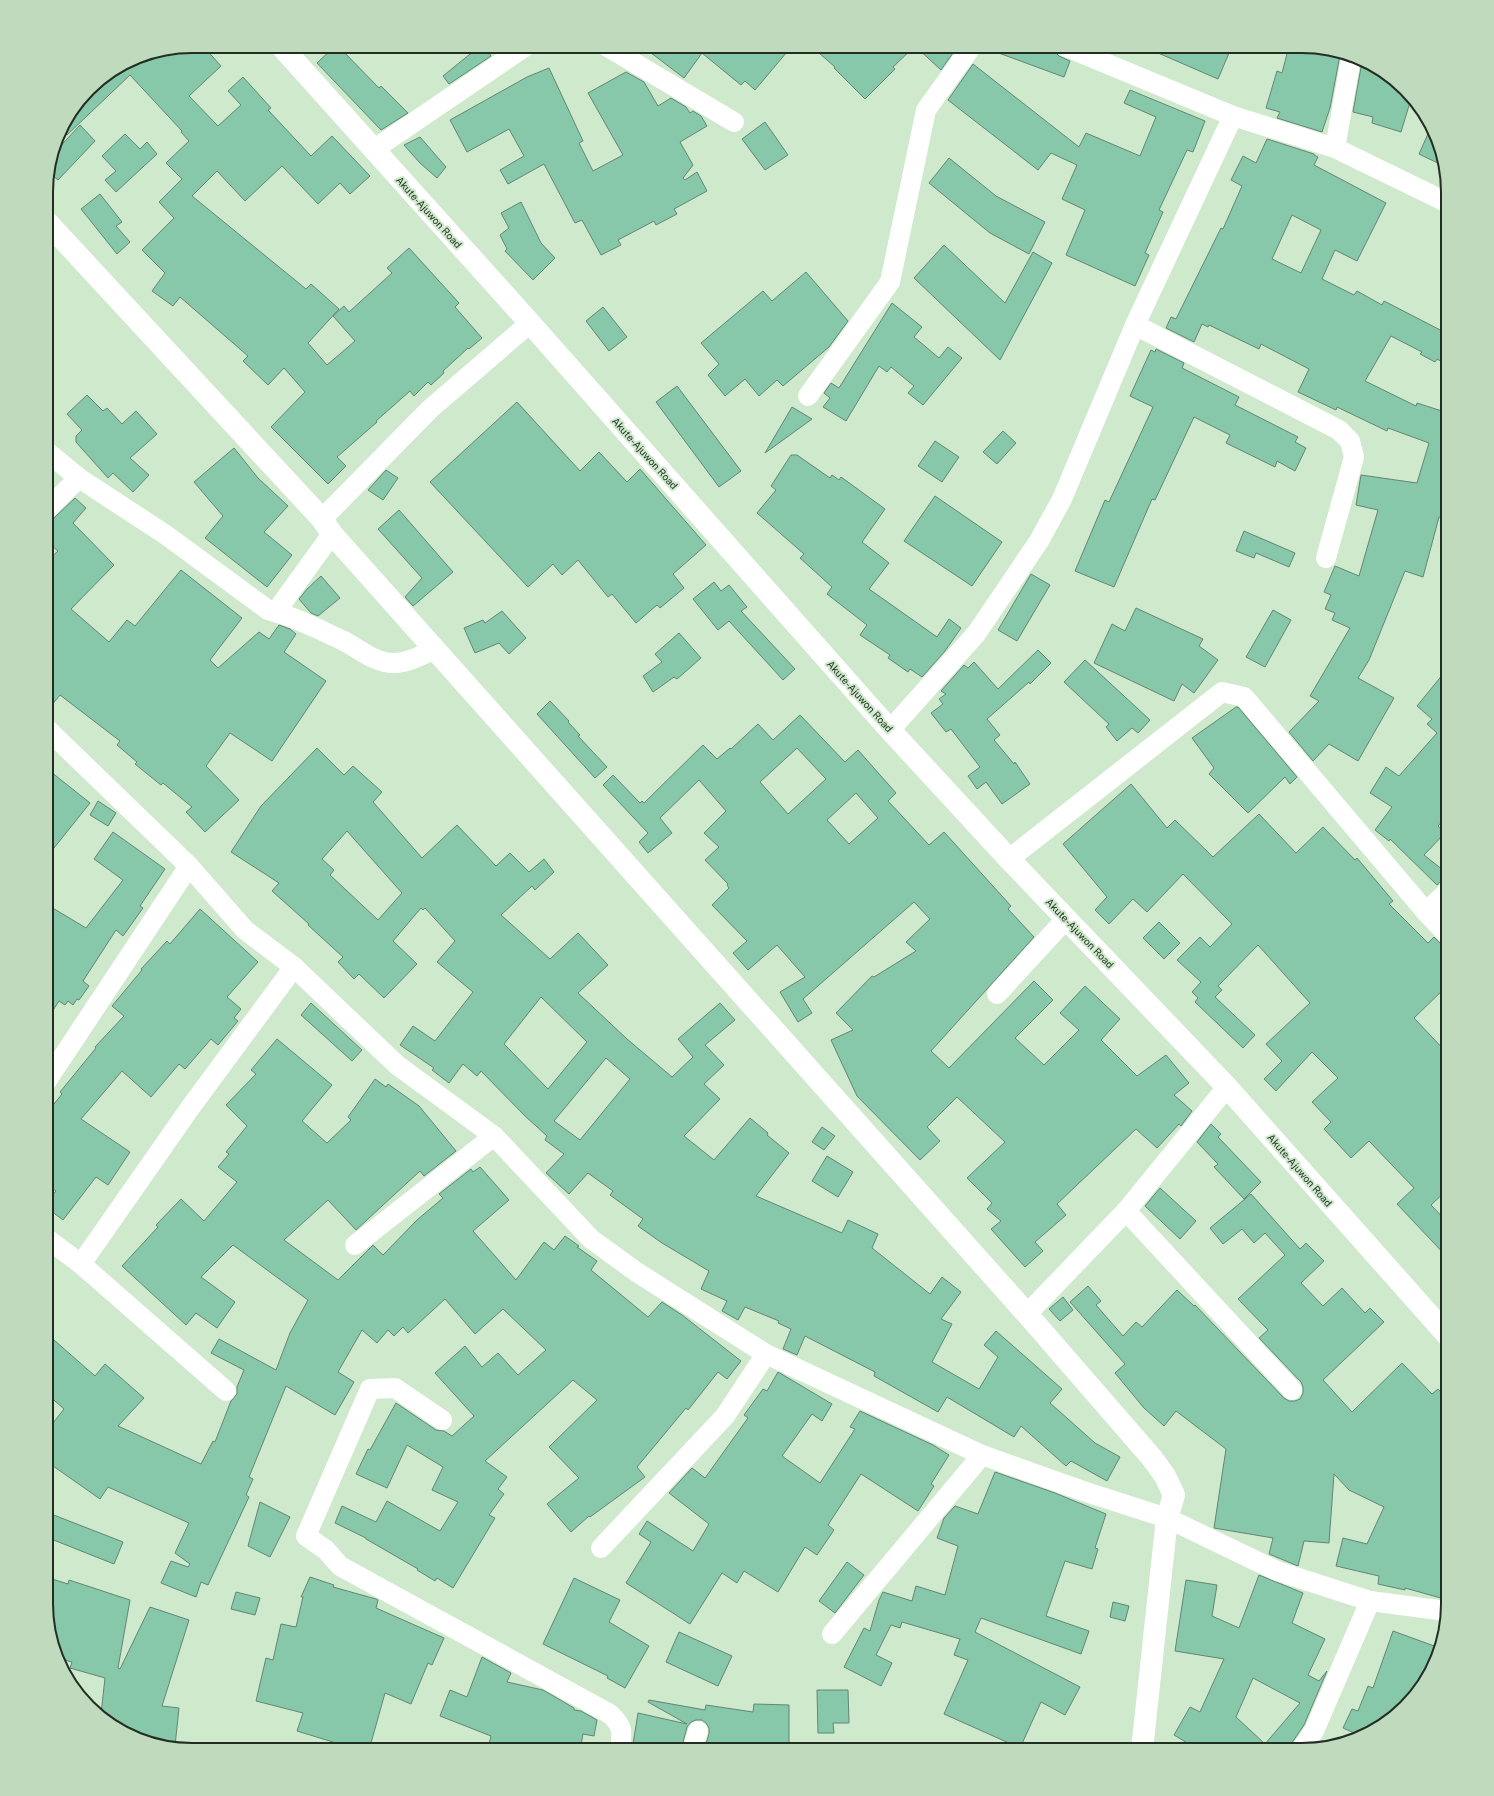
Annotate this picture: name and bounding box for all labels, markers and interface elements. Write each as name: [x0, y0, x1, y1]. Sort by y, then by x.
street label: Akute-Ajuwon Road: [394, 174, 464, 250]
street label: Akute-Ajuwon Road: [610, 415, 680, 491]
street label: Akute-Ajuwon Road: [825, 658, 895, 734]
street label: Akute-Ajuwon Road: [1044, 896, 1116, 970]
street label: Akute-Ajuwon Road: [1265, 1131, 1335, 1209]

